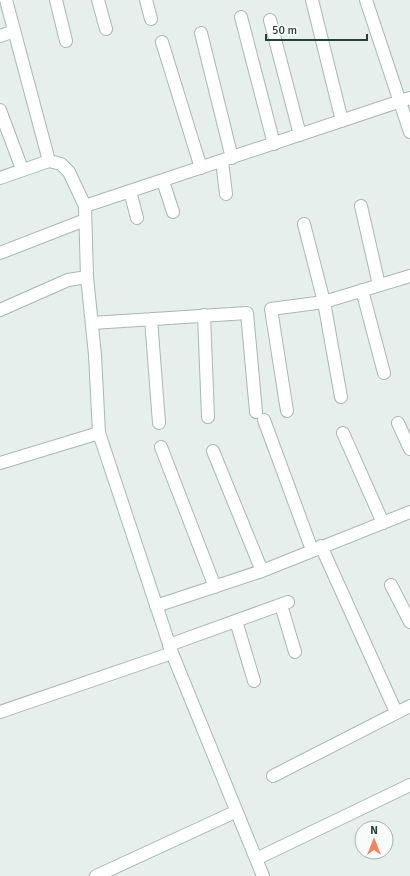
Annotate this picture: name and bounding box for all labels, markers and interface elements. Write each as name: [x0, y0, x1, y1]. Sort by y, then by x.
scale bar: [266, 16, 367, 42]
text: 50 m: [272, 23, 297, 38]
north arrow: [354, 820, 394, 860]
text: N: [370, 824, 378, 837]

